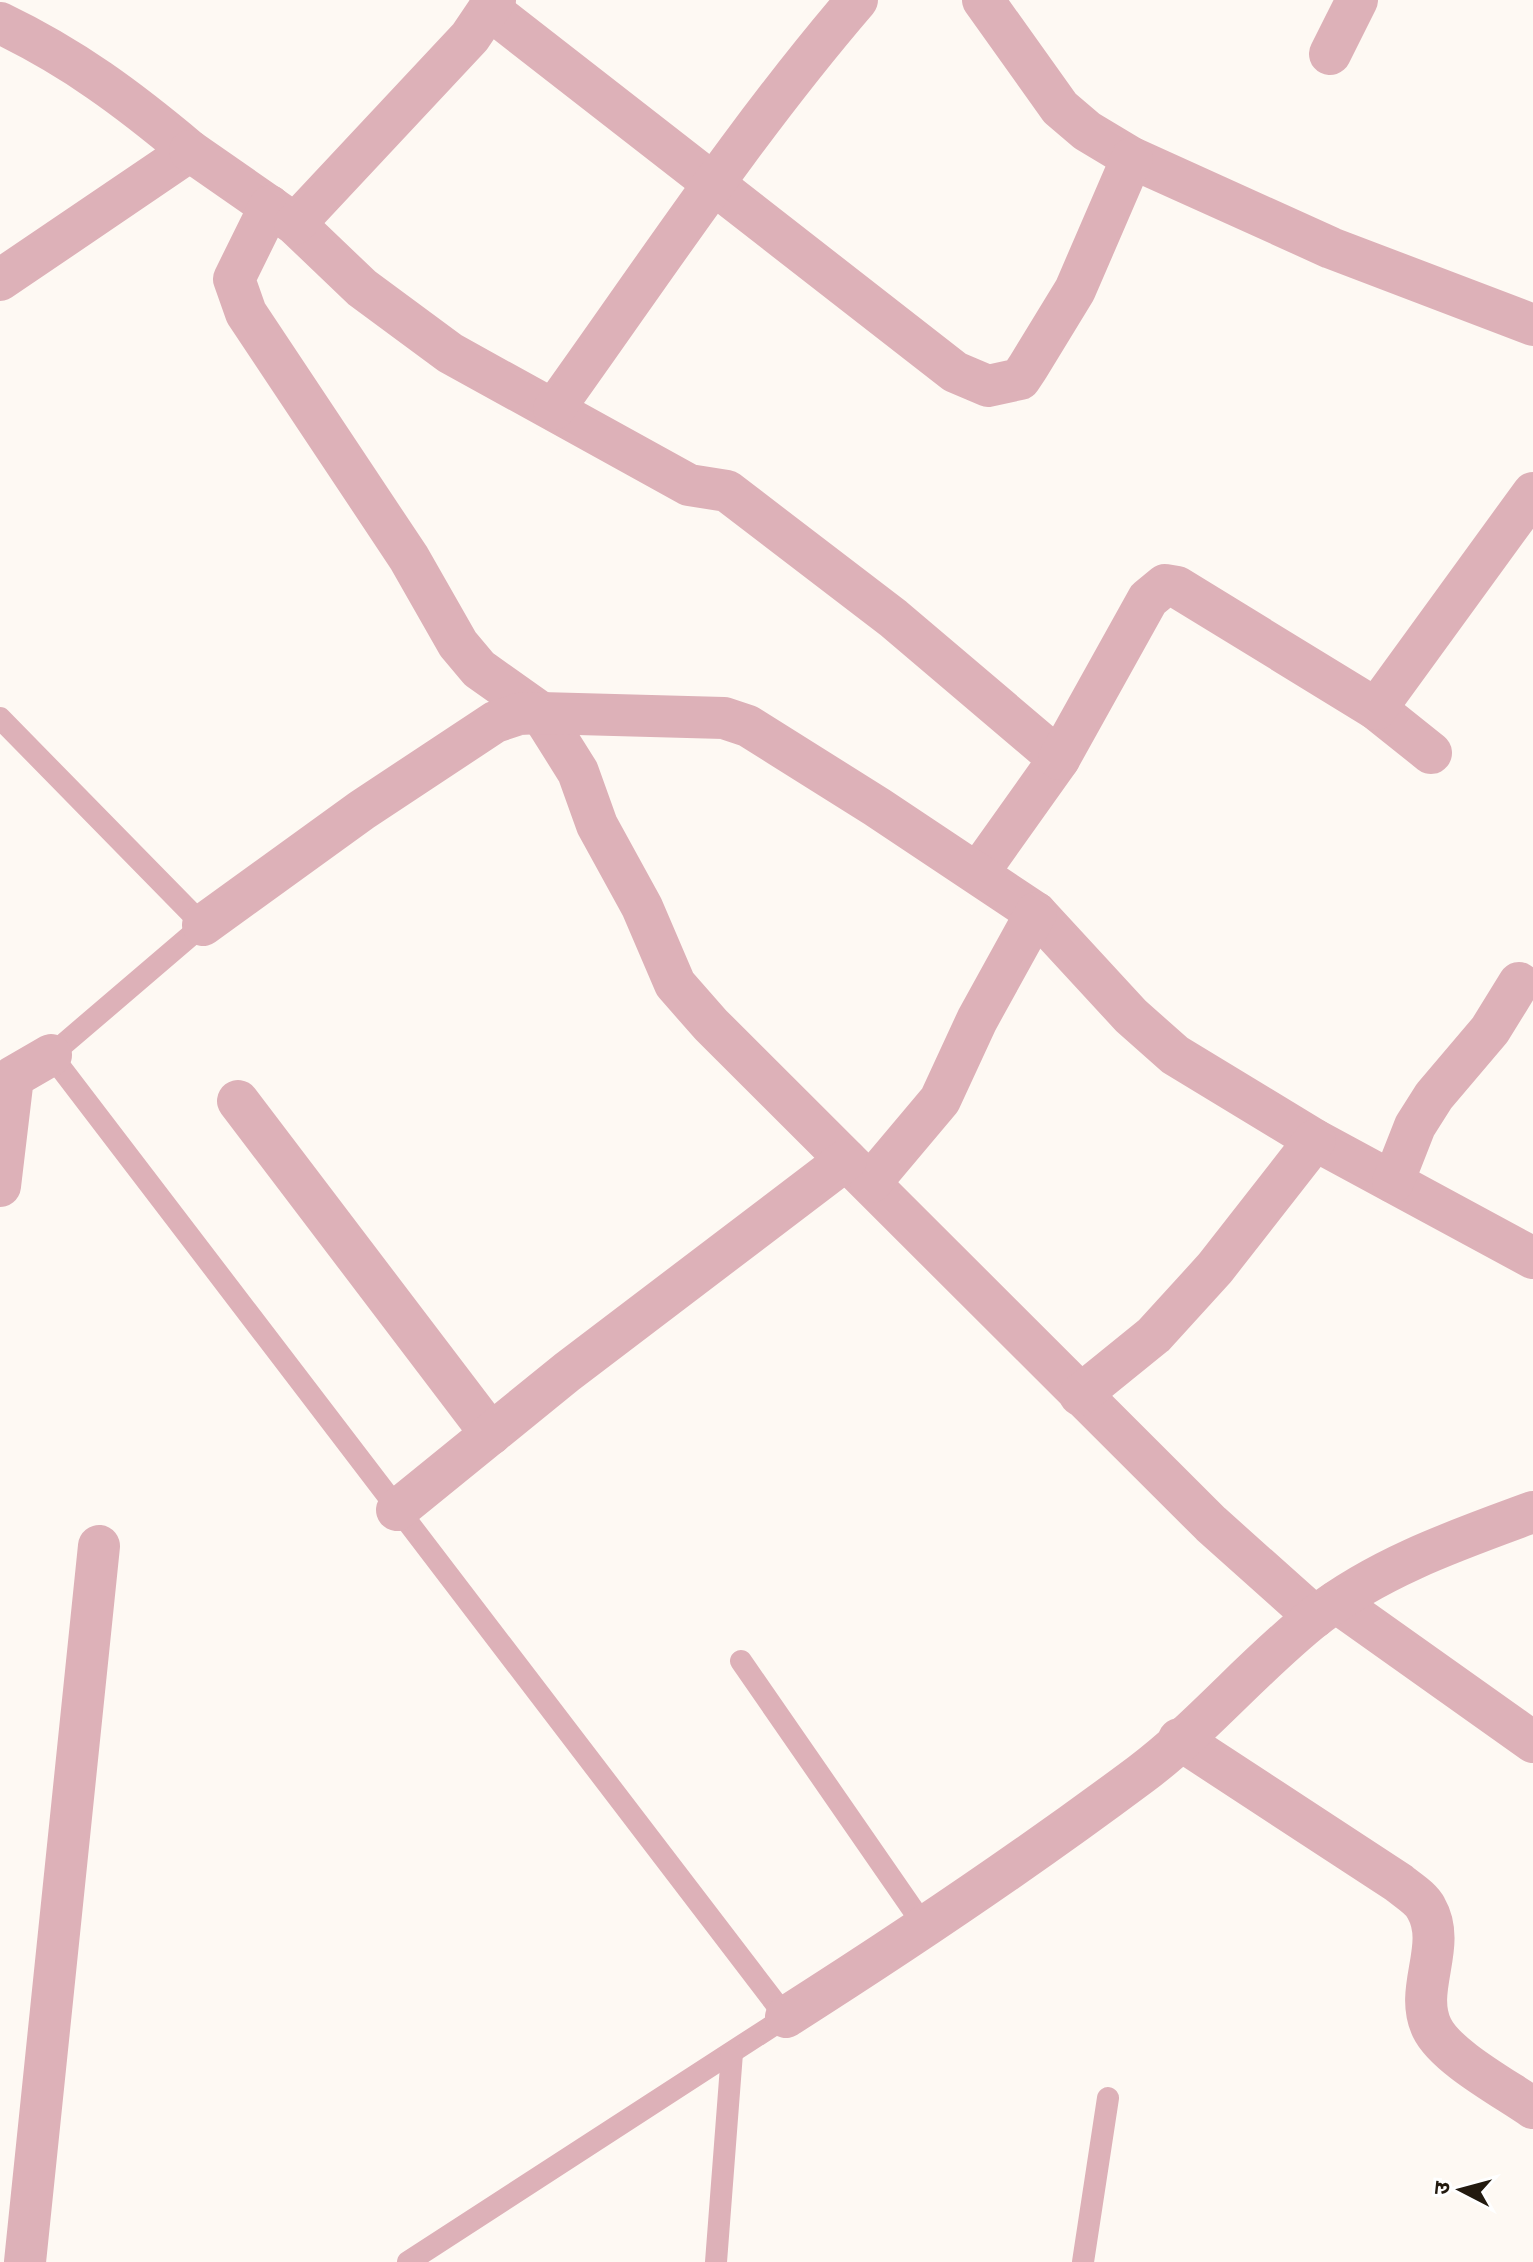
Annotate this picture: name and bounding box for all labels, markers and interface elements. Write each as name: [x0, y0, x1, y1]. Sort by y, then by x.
north arrow: [1421, 2150, 1501, 2230]
text: उ: [1429, 2179, 1457, 2196]

